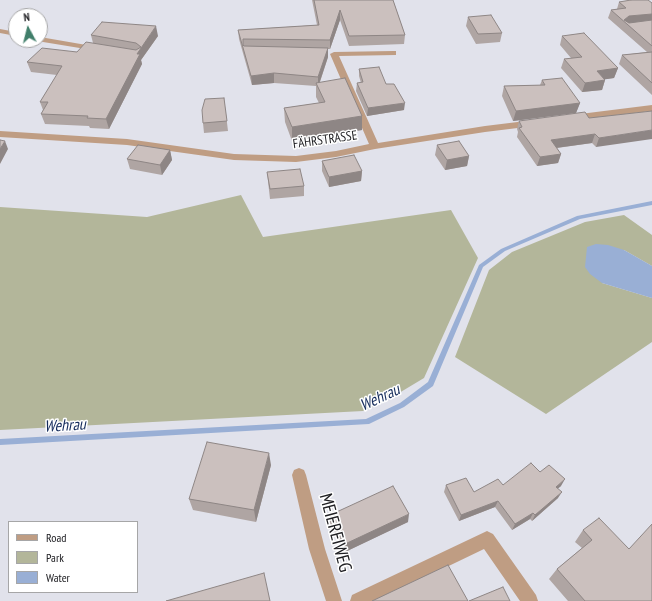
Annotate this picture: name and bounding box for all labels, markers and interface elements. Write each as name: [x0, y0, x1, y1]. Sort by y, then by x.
north arrow: [8, 8, 48, 48]
text: N: [23, 10, 30, 24]
street label: FÄHRSTRASSE: [292, 128, 358, 152]
water label: Wehrau: [357, 381, 403, 415]
water label: Wehrau: [44, 415, 86, 437]
street label: MEIEREIWEG: [314, 491, 356, 575]
legend: [8, 521, 138, 593]
text: Road: [46, 530, 66, 545]
text: Park: [46, 550, 64, 565]
text: Water: [46, 570, 70, 585]

